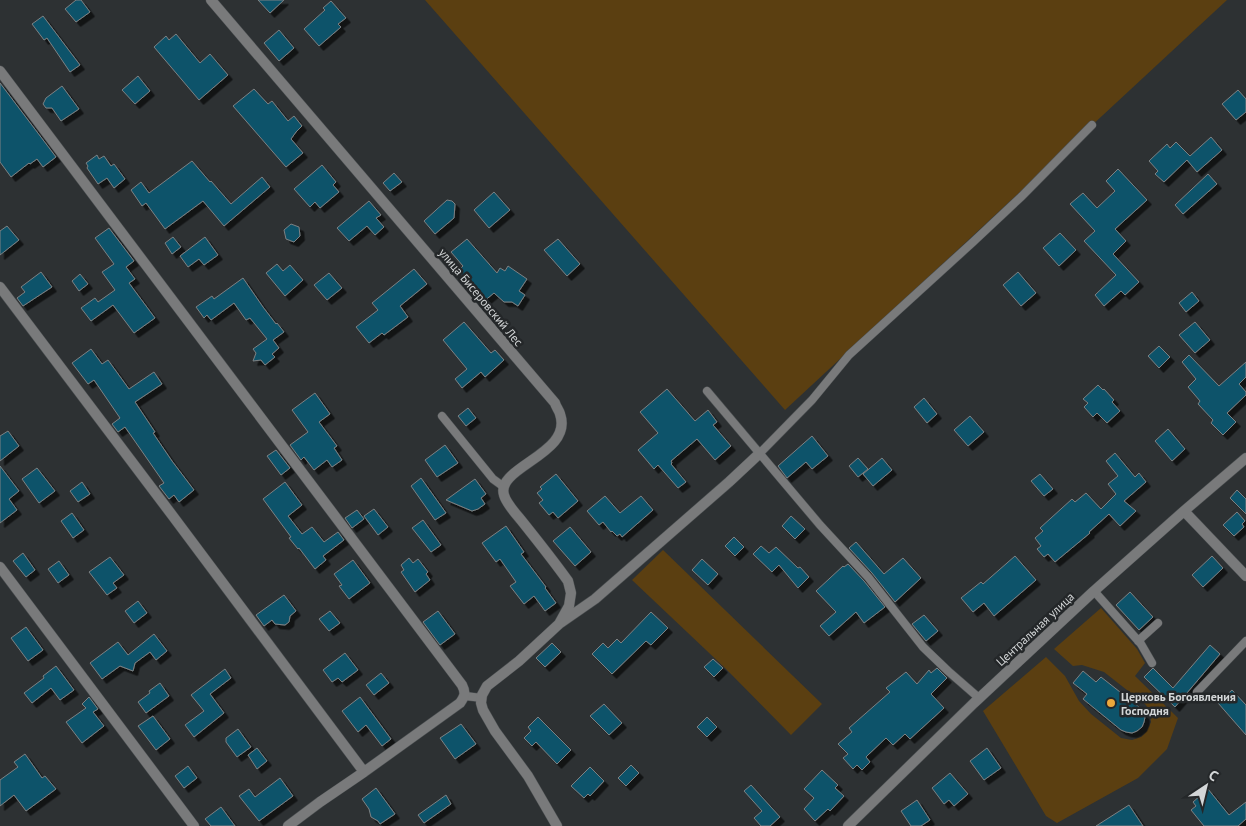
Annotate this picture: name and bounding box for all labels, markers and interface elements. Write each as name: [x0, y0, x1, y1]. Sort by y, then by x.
street label: улица Бисеровский Лес: [436, 245, 527, 349]
street label: Центральная улица: [993, 589, 1077, 669]
place label: Церковь Богоявления Господня: [1121, 689, 1236, 718]
marker: Церковь Богоявления Господня: [1105, 697, 1117, 709]
north arrow: [1181, 761, 1231, 811]
text: С: [1205, 766, 1222, 785]

